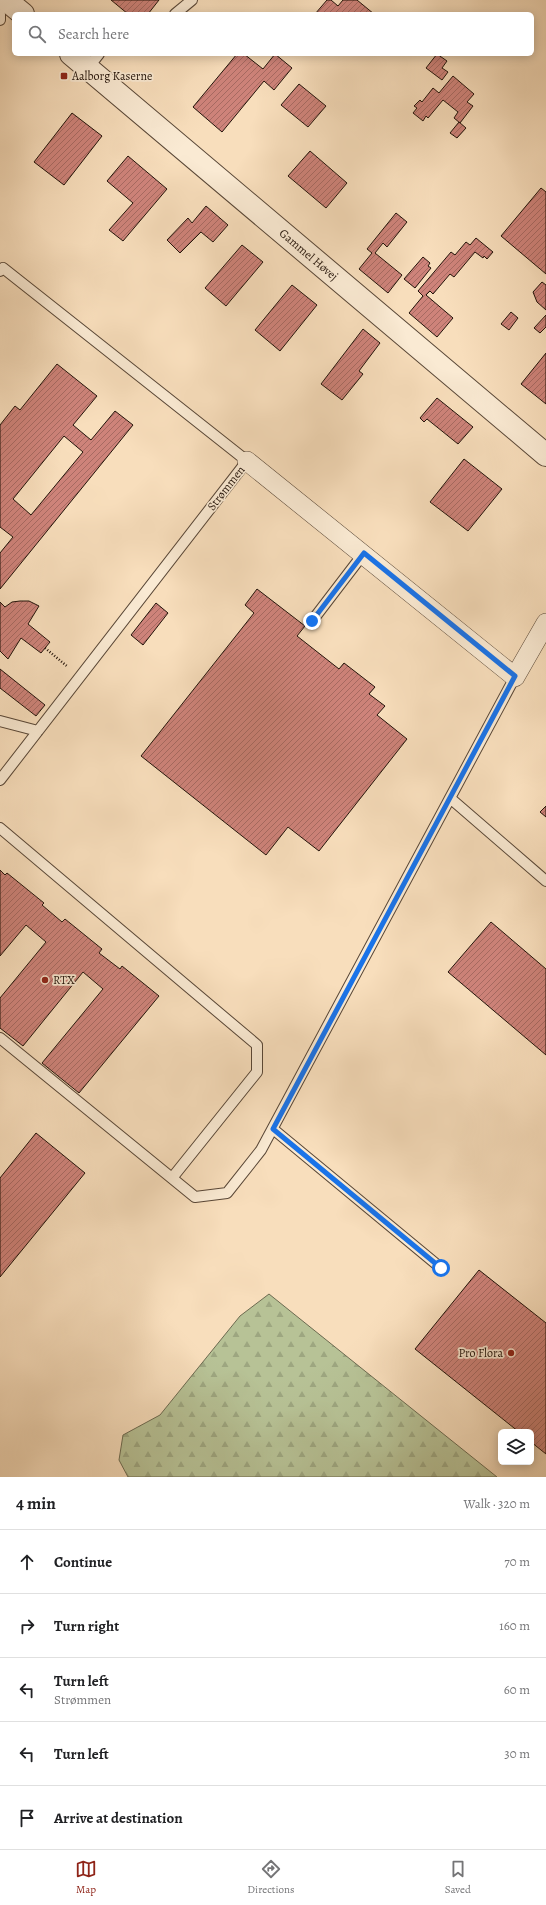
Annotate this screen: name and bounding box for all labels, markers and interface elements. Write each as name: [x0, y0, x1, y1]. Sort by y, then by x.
search box: [12, 12, 534, 56]
icon: search: [26, 23, 48, 45]
text: Search here: [58, 24, 129, 44]
place label: Aalborg Kaserne: [71, 68, 152, 84]
marker: Aalborg Kaserne: [59, 71, 69, 81]
street label: Gammel Høvej: [276, 225, 341, 284]
street label: Strømmen: [203, 462, 249, 514]
route end: [303, 612, 321, 630]
place label: RTX: [53, 972, 75, 988]
marker: RTX: [40, 975, 50, 985]
route start: [432, 1259, 450, 1277]
place label: Pro Flora: [459, 1345, 503, 1361]
marker: Pro Flora: [506, 1348, 516, 1358]
map controls: [498, 1429, 534, 1465]
button: layers: [498, 1429, 534, 1465]
text: 4 min: [16, 1492, 56, 1515]
text: Walk · 320 m: [464, 1495, 530, 1512]
icon: ahead: [16, 1551, 38, 1573]
text: Continue: [54, 1552, 112, 1572]
text: 70 m: [504, 1553, 530, 1570]
icon: right: [16, 1615, 38, 1637]
text: Turn right: [54, 1616, 119, 1636]
text: 160 m: [499, 1617, 530, 1634]
text: Turn left: [54, 1671, 109, 1691]
icon: left: [16, 1679, 38, 1701]
text: 60 m: [504, 1681, 530, 1698]
text: Strømmen: [54, 1691, 111, 1708]
icon: left: [16, 1743, 38, 1765]
text: Turn left: [54, 1744, 109, 1764]
text: 30 m: [504, 1745, 530, 1762]
icon: arrive: [16, 1807, 38, 1829]
text: Arrive at destination: [54, 1808, 183, 1828]
tab: Map: [75, 1858, 97, 1897]
tab: Directions: [247, 1858, 295, 1897]
tab: Saved: [445, 1858, 471, 1897]

